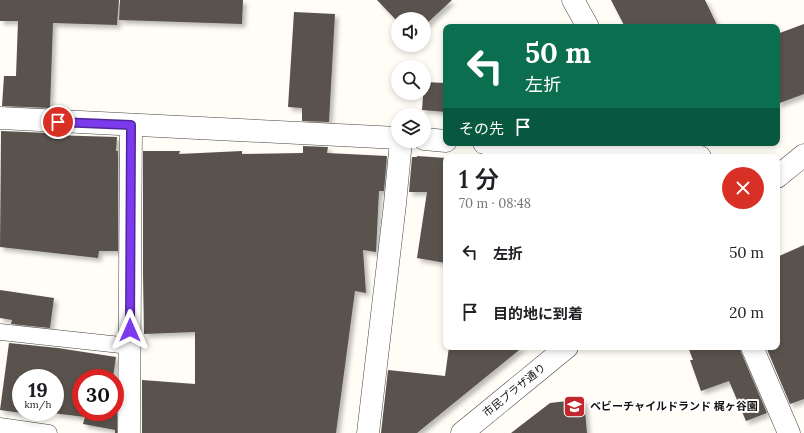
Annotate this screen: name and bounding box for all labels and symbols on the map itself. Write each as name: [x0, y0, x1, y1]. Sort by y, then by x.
pin: [41, 105, 75, 139]
position arrow: [109, 309, 151, 351]
street label: 市民プラザ通り: [480, 360, 548, 420]
speed limit sign: 30: [72, 369, 124, 421]
school or university icon: ベビーチャイルドランド 梶ヶ谷園: [562, 393, 588, 419]
place label: ベビーチャイルドランド 梶ヶ谷園: [590, 399, 758, 413]

